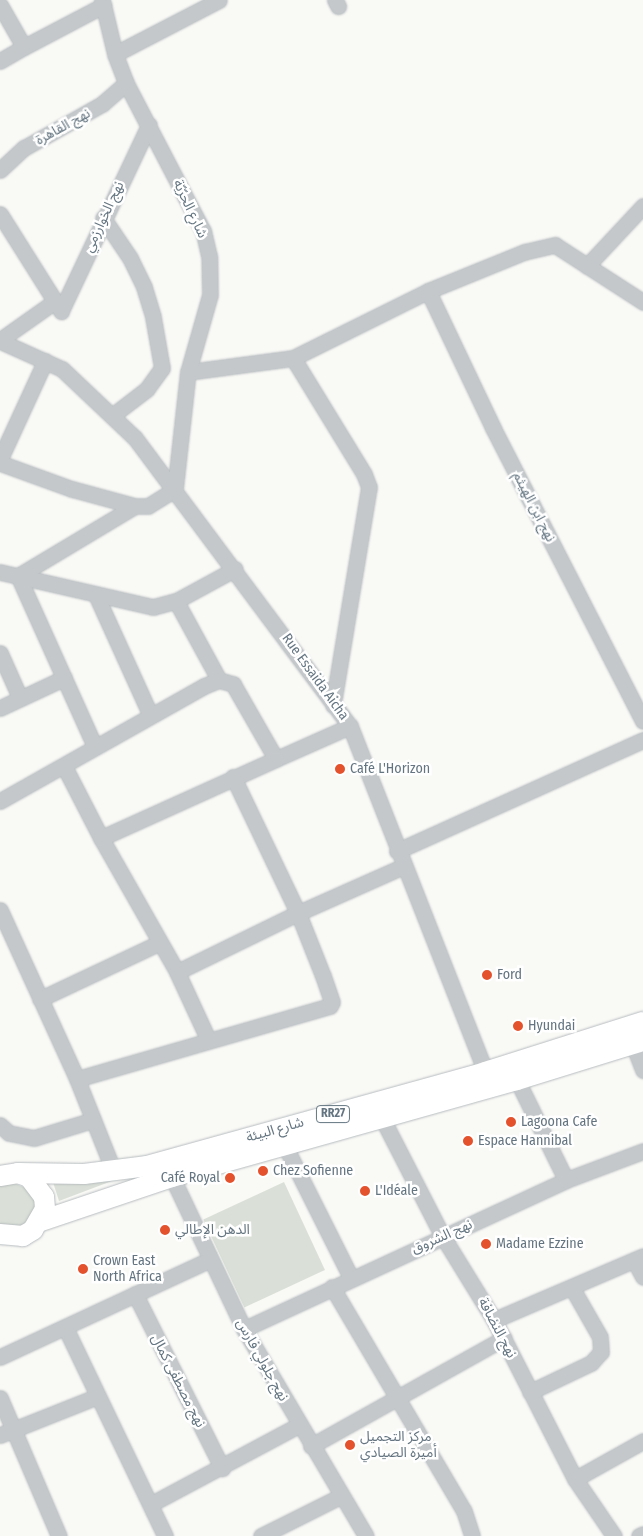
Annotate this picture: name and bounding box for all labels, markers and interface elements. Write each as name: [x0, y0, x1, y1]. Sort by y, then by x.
street label: نهج القاهرة: [33, 105, 93, 149]
street label: شارع الحرّيّة: [169, 177, 211, 241]
street label: نهج الخوارزمي: [80, 179, 128, 255]
street label: نهج ابن الهيثم: [509, 469, 559, 545]
street label: Rue Essaida Aicha: [278, 631, 352, 723]
place label: Café L'Horizon: [350, 761, 430, 777]
marker: Café L'Horizon: [334, 763, 346, 775]
place label: Ford: [497, 967, 522, 983]
marker: Ford: [481, 969, 493, 981]
place label: Hyundai: [528, 1018, 575, 1034]
marker: Hyundai: [512, 1020, 524, 1032]
road number: RR27: [316, 1104, 350, 1124]
street label: شارع البيئة: [244, 1114, 306, 1146]
place label: Lagoona Cafe: [521, 1114, 597, 1130]
marker: Lagoona Cafe: [505, 1116, 517, 1128]
place label: Espace Hannibal: [478, 1133, 572, 1149]
marker: Espace Hannibal: [462, 1135, 474, 1147]
place label: Chez Sofienne: [273, 1163, 353, 1179]
marker: Chez Sofienne: [257, 1165, 269, 1177]
place label: Café Royal: [161, 1170, 220, 1186]
marker: Café Royal: [224, 1172, 236, 1184]
place label: L'Idéale: [375, 1183, 418, 1199]
marker: L'Idéale: [359, 1185, 371, 1197]
street label: نهج الشروق: [409, 1216, 475, 1258]
place label: الدهن الإطالي: [175, 1222, 250, 1238]
marker: الدهن الإطالي: [159, 1224, 171, 1236]
place label: Madame Ezzine: [496, 1236, 584, 1252]
marker: Madame Ezzine: [480, 1238, 492, 1250]
place label: Crown East North Africa: [93, 1253, 162, 1285]
marker: Crown East North Africa: [77, 1263, 89, 1275]
street label: نهج النضافة: [474, 1295, 520, 1361]
street label: نهج جلولي فارس: [232, 1316, 292, 1404]
street label: نهج مصطفى كمال: [147, 1332, 209, 1430]
place label: مركز التجميل أميرة الصيادي: [360, 1429, 437, 1461]
marker: مركز التجميل أميرة الصيادي: [344, 1439, 356, 1451]

